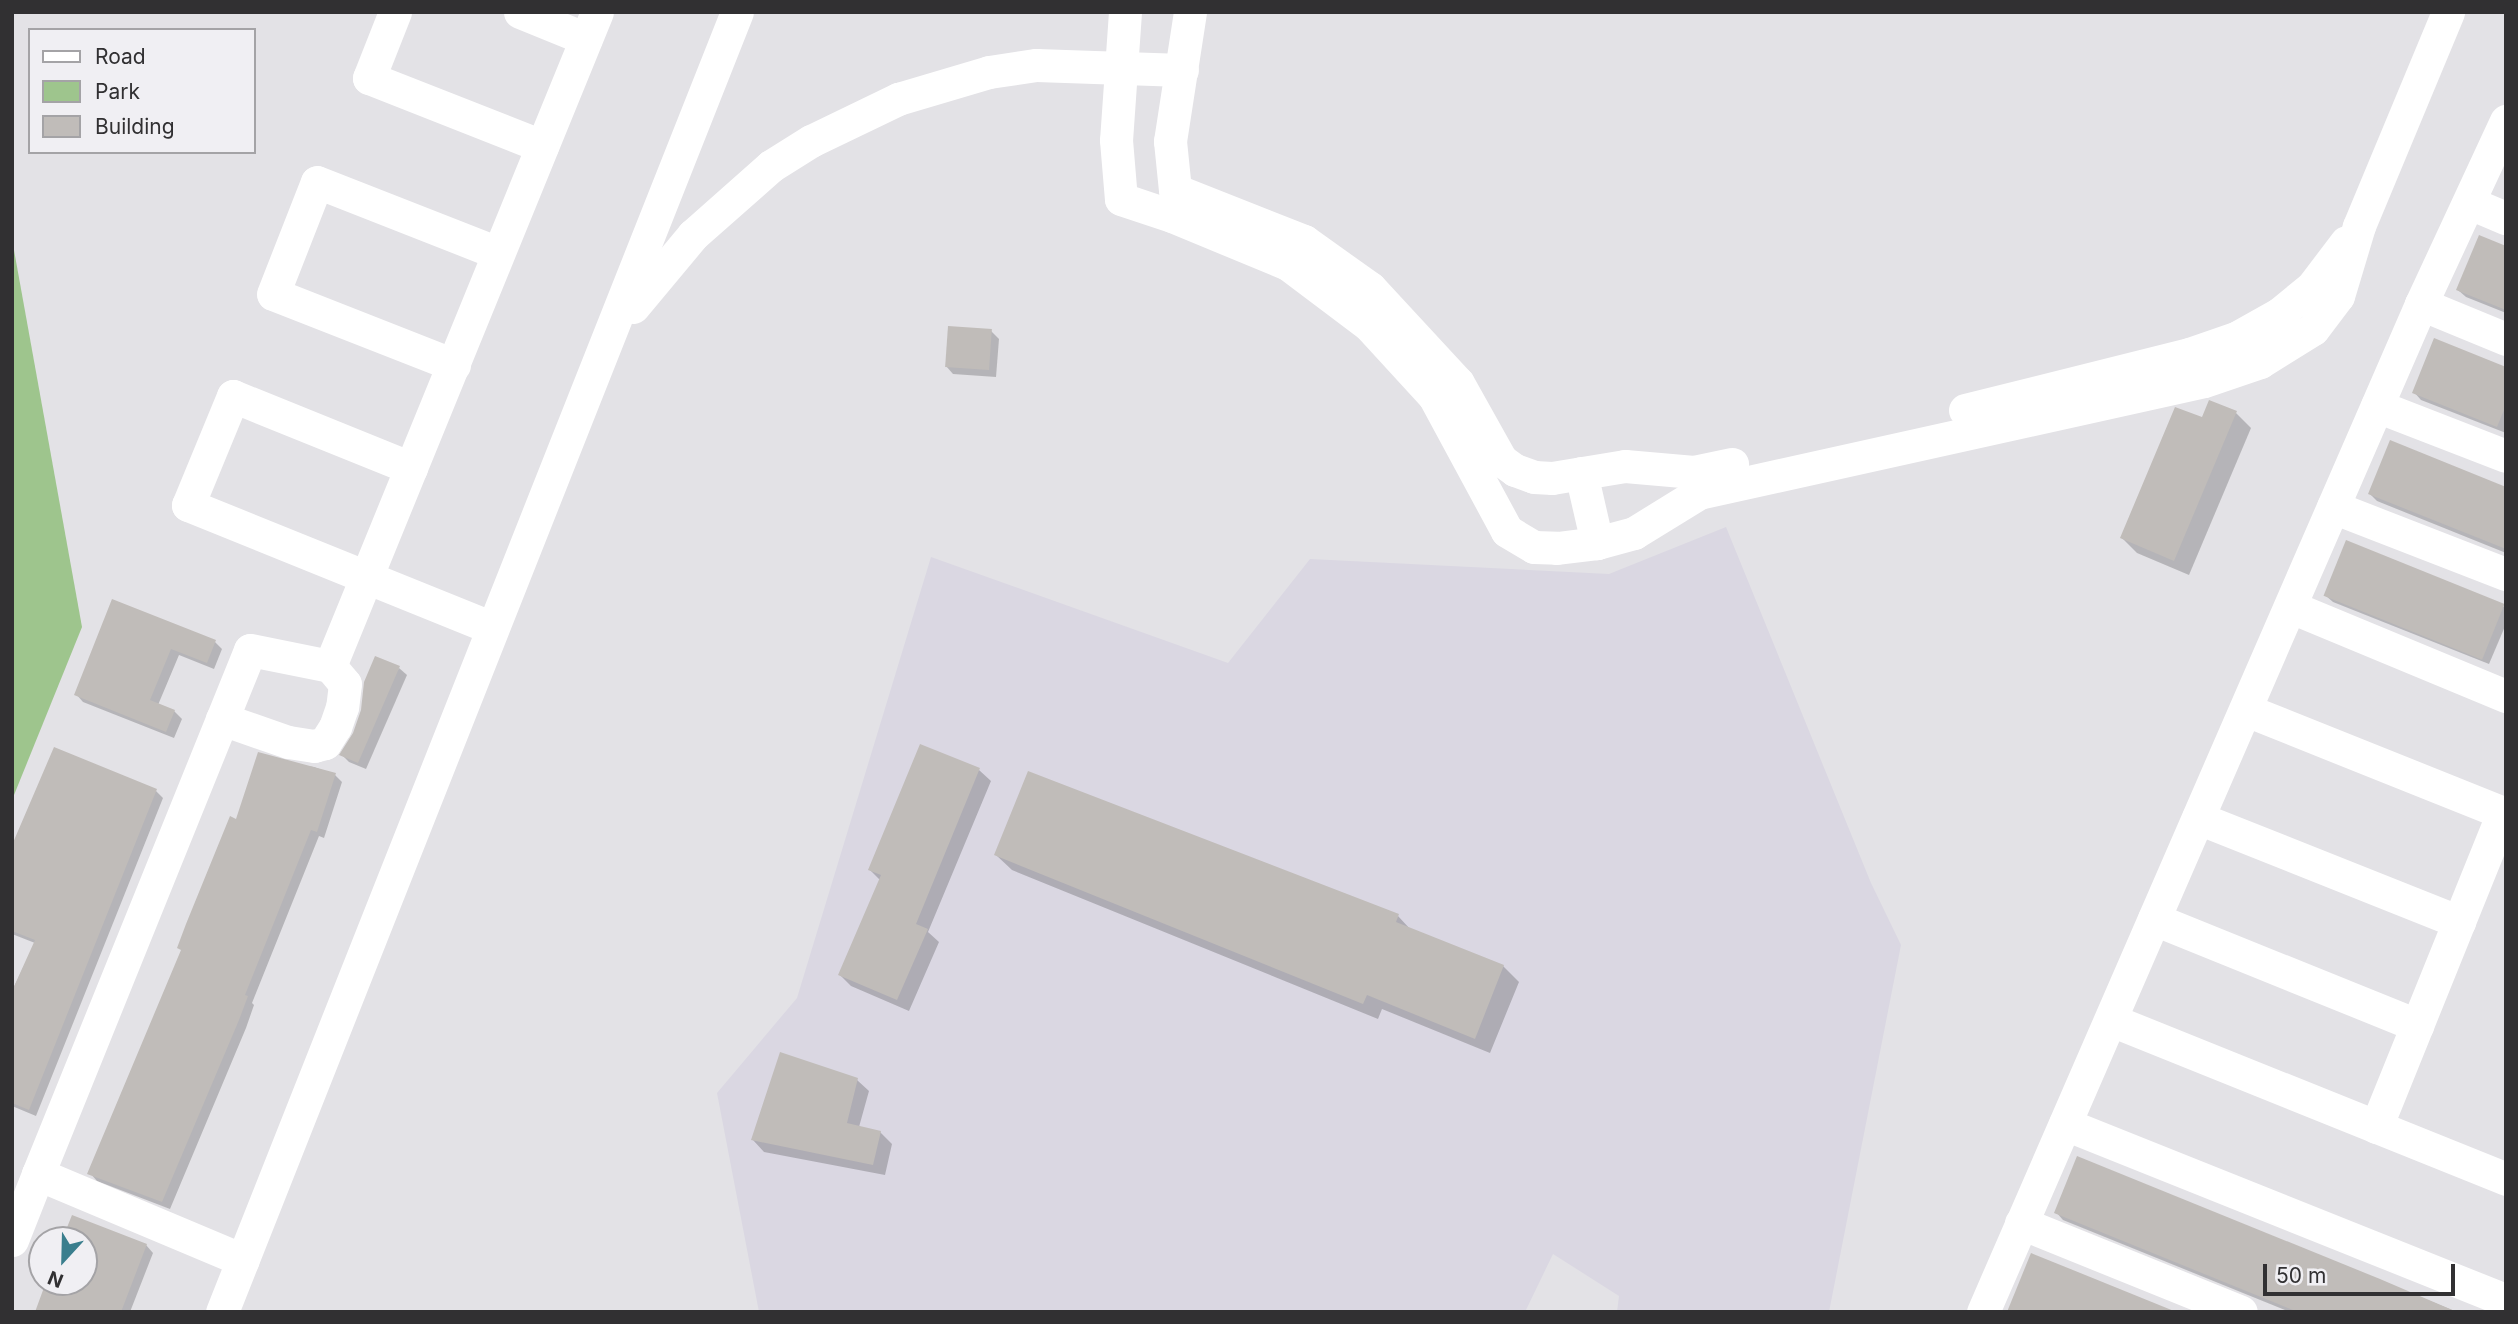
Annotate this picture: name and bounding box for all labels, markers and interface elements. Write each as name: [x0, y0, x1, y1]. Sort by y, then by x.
legend: [28, 28, 256, 154]
text: Road: [95, 44, 146, 69]
text: Park: [95, 79, 140, 104]
text: Building: [95, 114, 175, 139]
north arrow: [28, 1226, 98, 1296]
scale bar: [2266, 1250, 2458, 1294]
text: 50 m: [2276, 1263, 2326, 1288]
text: N: [45, 1266, 67, 1292]

